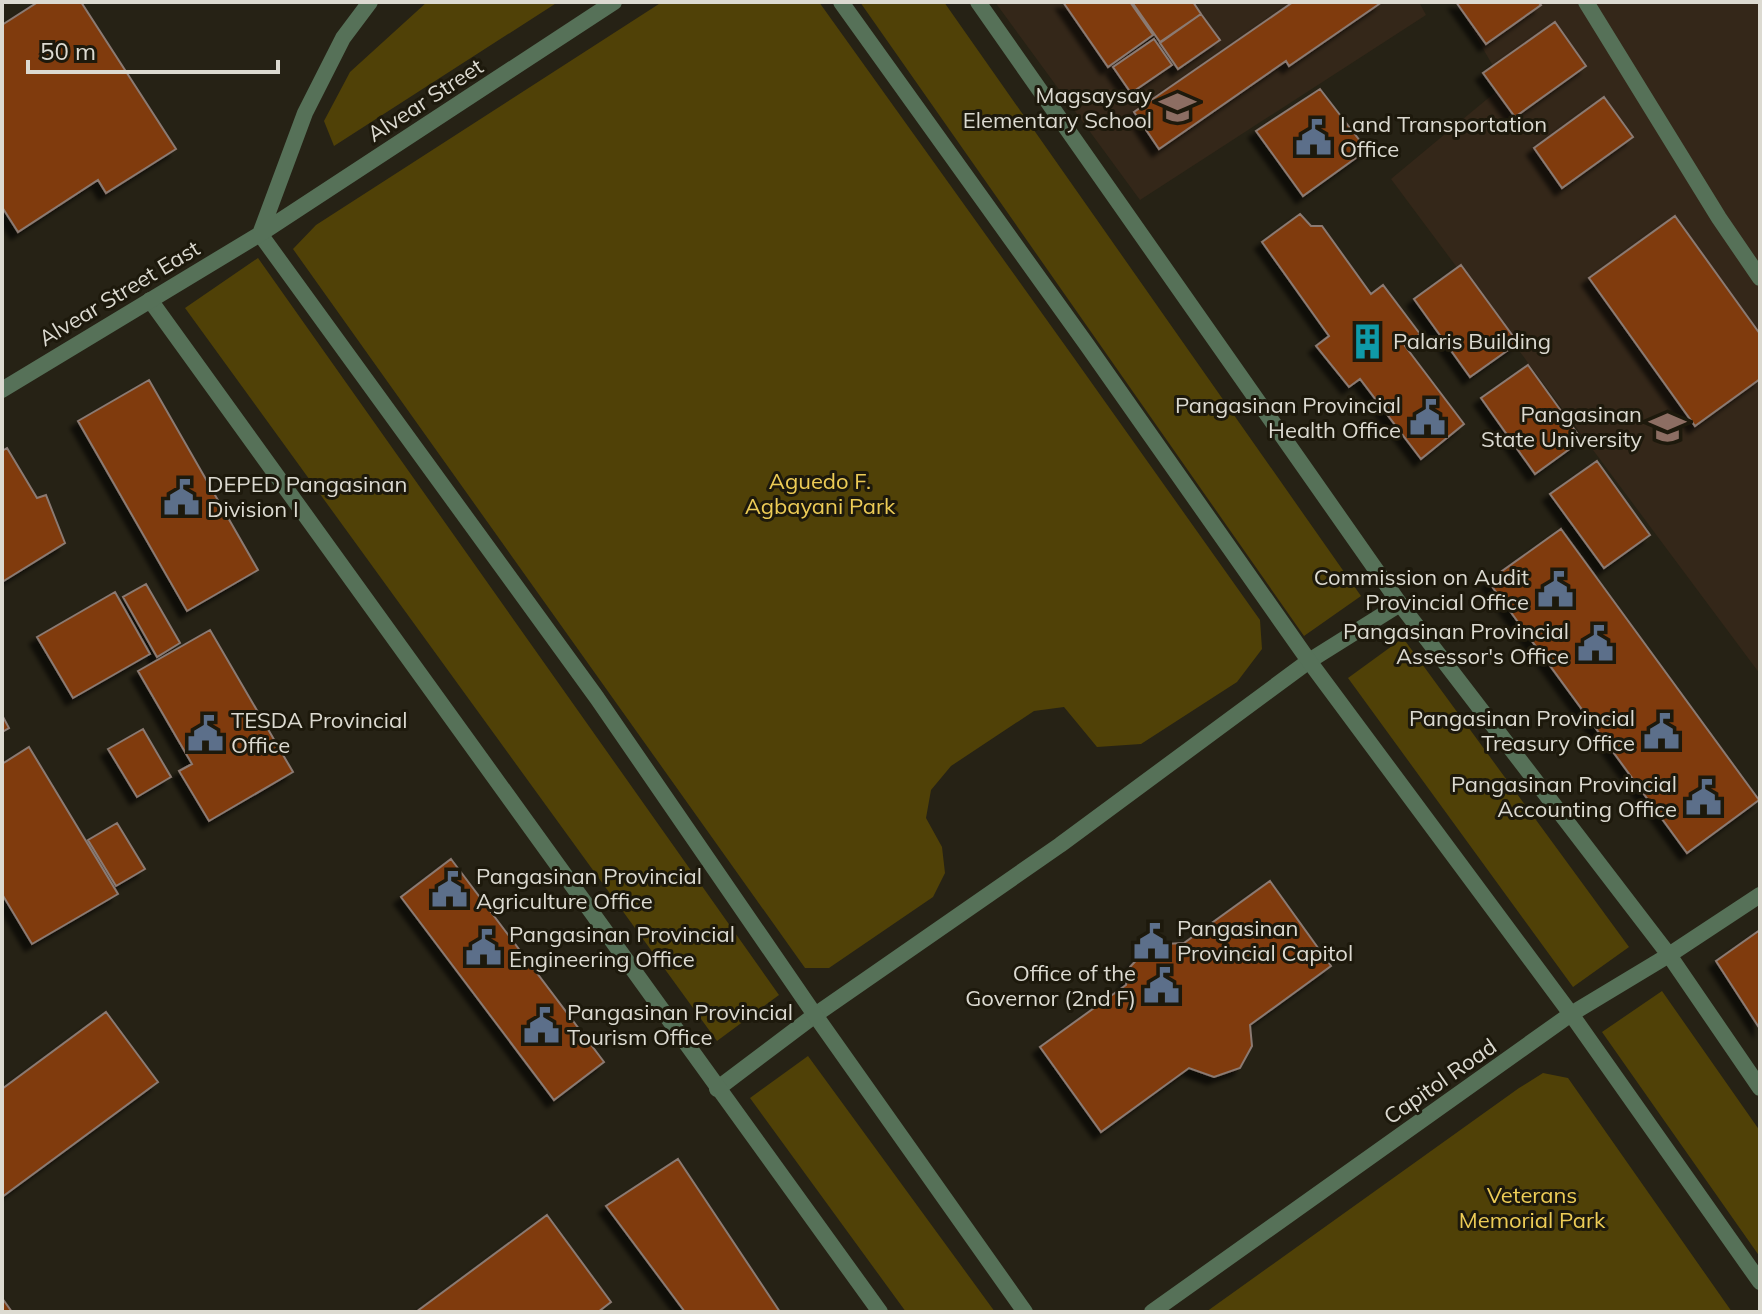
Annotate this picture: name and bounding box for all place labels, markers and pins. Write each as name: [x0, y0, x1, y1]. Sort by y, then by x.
place label: Magsaysay Elementary School: [963, 81, 1152, 134]
school or university icon: Magsaysay Elementary School: [1159, 89, 1197, 127]
place label: Land Transportation Office: [1340, 110, 1547, 163]
public building icon: Land Transportation Office: [1295, 118, 1333, 156]
building icon: Palaris Building: [1348, 322, 1386, 360]
place label: Palaris Building: [1393, 327, 1551, 355]
place label: Pangasinan Provincial Health Office: [1175, 391, 1401, 444]
public building icon: Pangasinan Provincial Health Office: [1408, 399, 1446, 437]
place label: Pangasinan State University: [1481, 400, 1642, 453]
school or university icon: Pangasinan State University: [1649, 408, 1687, 446]
place label: DEPED Pangasinan Division I: [207, 470, 407, 523]
public building icon: DEPED Pangasinan Division I: [162, 478, 200, 516]
place label: Commission on Audit Provincial Office: [1314, 563, 1529, 616]
public building icon: Commission on Audit Provincial Office: [1536, 571, 1574, 609]
place label: Pangasinan Provincial Assessor's Office: [1343, 617, 1569, 670]
public building icon: Pangasinan Provincial Assessor's Office: [1576, 625, 1614, 663]
place label: Pangasinan Provincial Treasury Office: [1409, 704, 1635, 757]
place label: TESDA Provincial Office: [231, 706, 408, 759]
public building icon: Pangasinan Provincial Treasury Office: [1642, 712, 1680, 750]
public building icon: TESDA Provincial Office: [186, 714, 224, 752]
place label: Pangasinan Provincial Accounting Office: [1451, 770, 1677, 823]
public building icon: Pangasinan Provincial Accounting Office: [1684, 778, 1722, 816]
place label: Pangasinan Provincial Agriculture Office: [476, 862, 702, 915]
public building icon: Pangasinan Provincial Agriculture Office: [431, 870, 469, 908]
place label: Pangasinan Provincial Capitol: [1177, 914, 1353, 967]
place label: Pangasinan Provincial Engineering Office: [509, 920, 735, 973]
public building icon: Pangasinan Provincial Capitol: [1132, 922, 1170, 960]
public building icon: Pangasinan Provincial Engineering Office: [464, 928, 502, 966]
place label: Office of the Governor (2nd F): [965, 959, 1136, 1012]
public building icon: Office of the Governor (2nd F): [1143, 967, 1181, 1005]
place label: Pangasinan Provincial Tourism Office: [567, 998, 793, 1051]
public building icon: Pangasinan Provincial Tourism Office: [522, 1006, 560, 1044]

